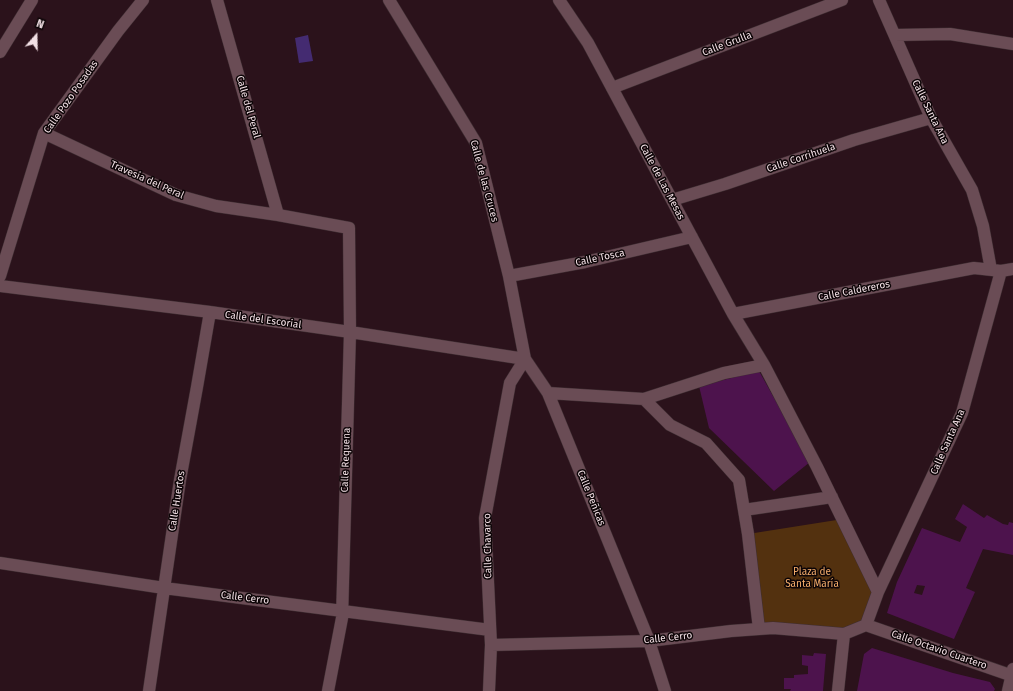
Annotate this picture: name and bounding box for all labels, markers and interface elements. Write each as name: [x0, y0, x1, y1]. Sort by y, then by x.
north arrow: [16, 16, 56, 56]
text: N: [35, 17, 46, 32]
street label: Calle Grulla: [701, 29, 753, 59]
street label: Calle Pozo Posadas: [41, 58, 101, 136]
street label: Calle del Peral: [233, 74, 263, 140]
street label: Calle Santa Ana: [909, 78, 951, 146]
street label: Calle de las Cruces: [467, 139, 501, 223]
street label: Calle Corrihuela: [765, 141, 837, 175]
street label: Calle de Las Mesas: [637, 142, 687, 222]
street label: Travesía del Peral: [108, 158, 186, 202]
street label: Calle Tosca: [574, 247, 626, 269]
street label: Calle Caldereros: [817, 278, 891, 304]
street label: Calle del Escorial: [224, 309, 302, 331]
street label: Calle Santa Ana: [928, 408, 968, 476]
street label: Calle Requena: [339, 427, 353, 493]
street label: Calle Peñicas: [574, 468, 608, 528]
street label: Calle Huertos: [166, 470, 188, 532]
street label: Calle Chavarco: [481, 513, 495, 579]
park label: Plaza de Santa María: [785, 566, 839, 590]
street label: Calle Cerro: [220, 589, 270, 607]
street label: Calle Octavio Cuartero: [890, 628, 988, 672]
street label: Calle Cerro: [643, 629, 693, 647]

